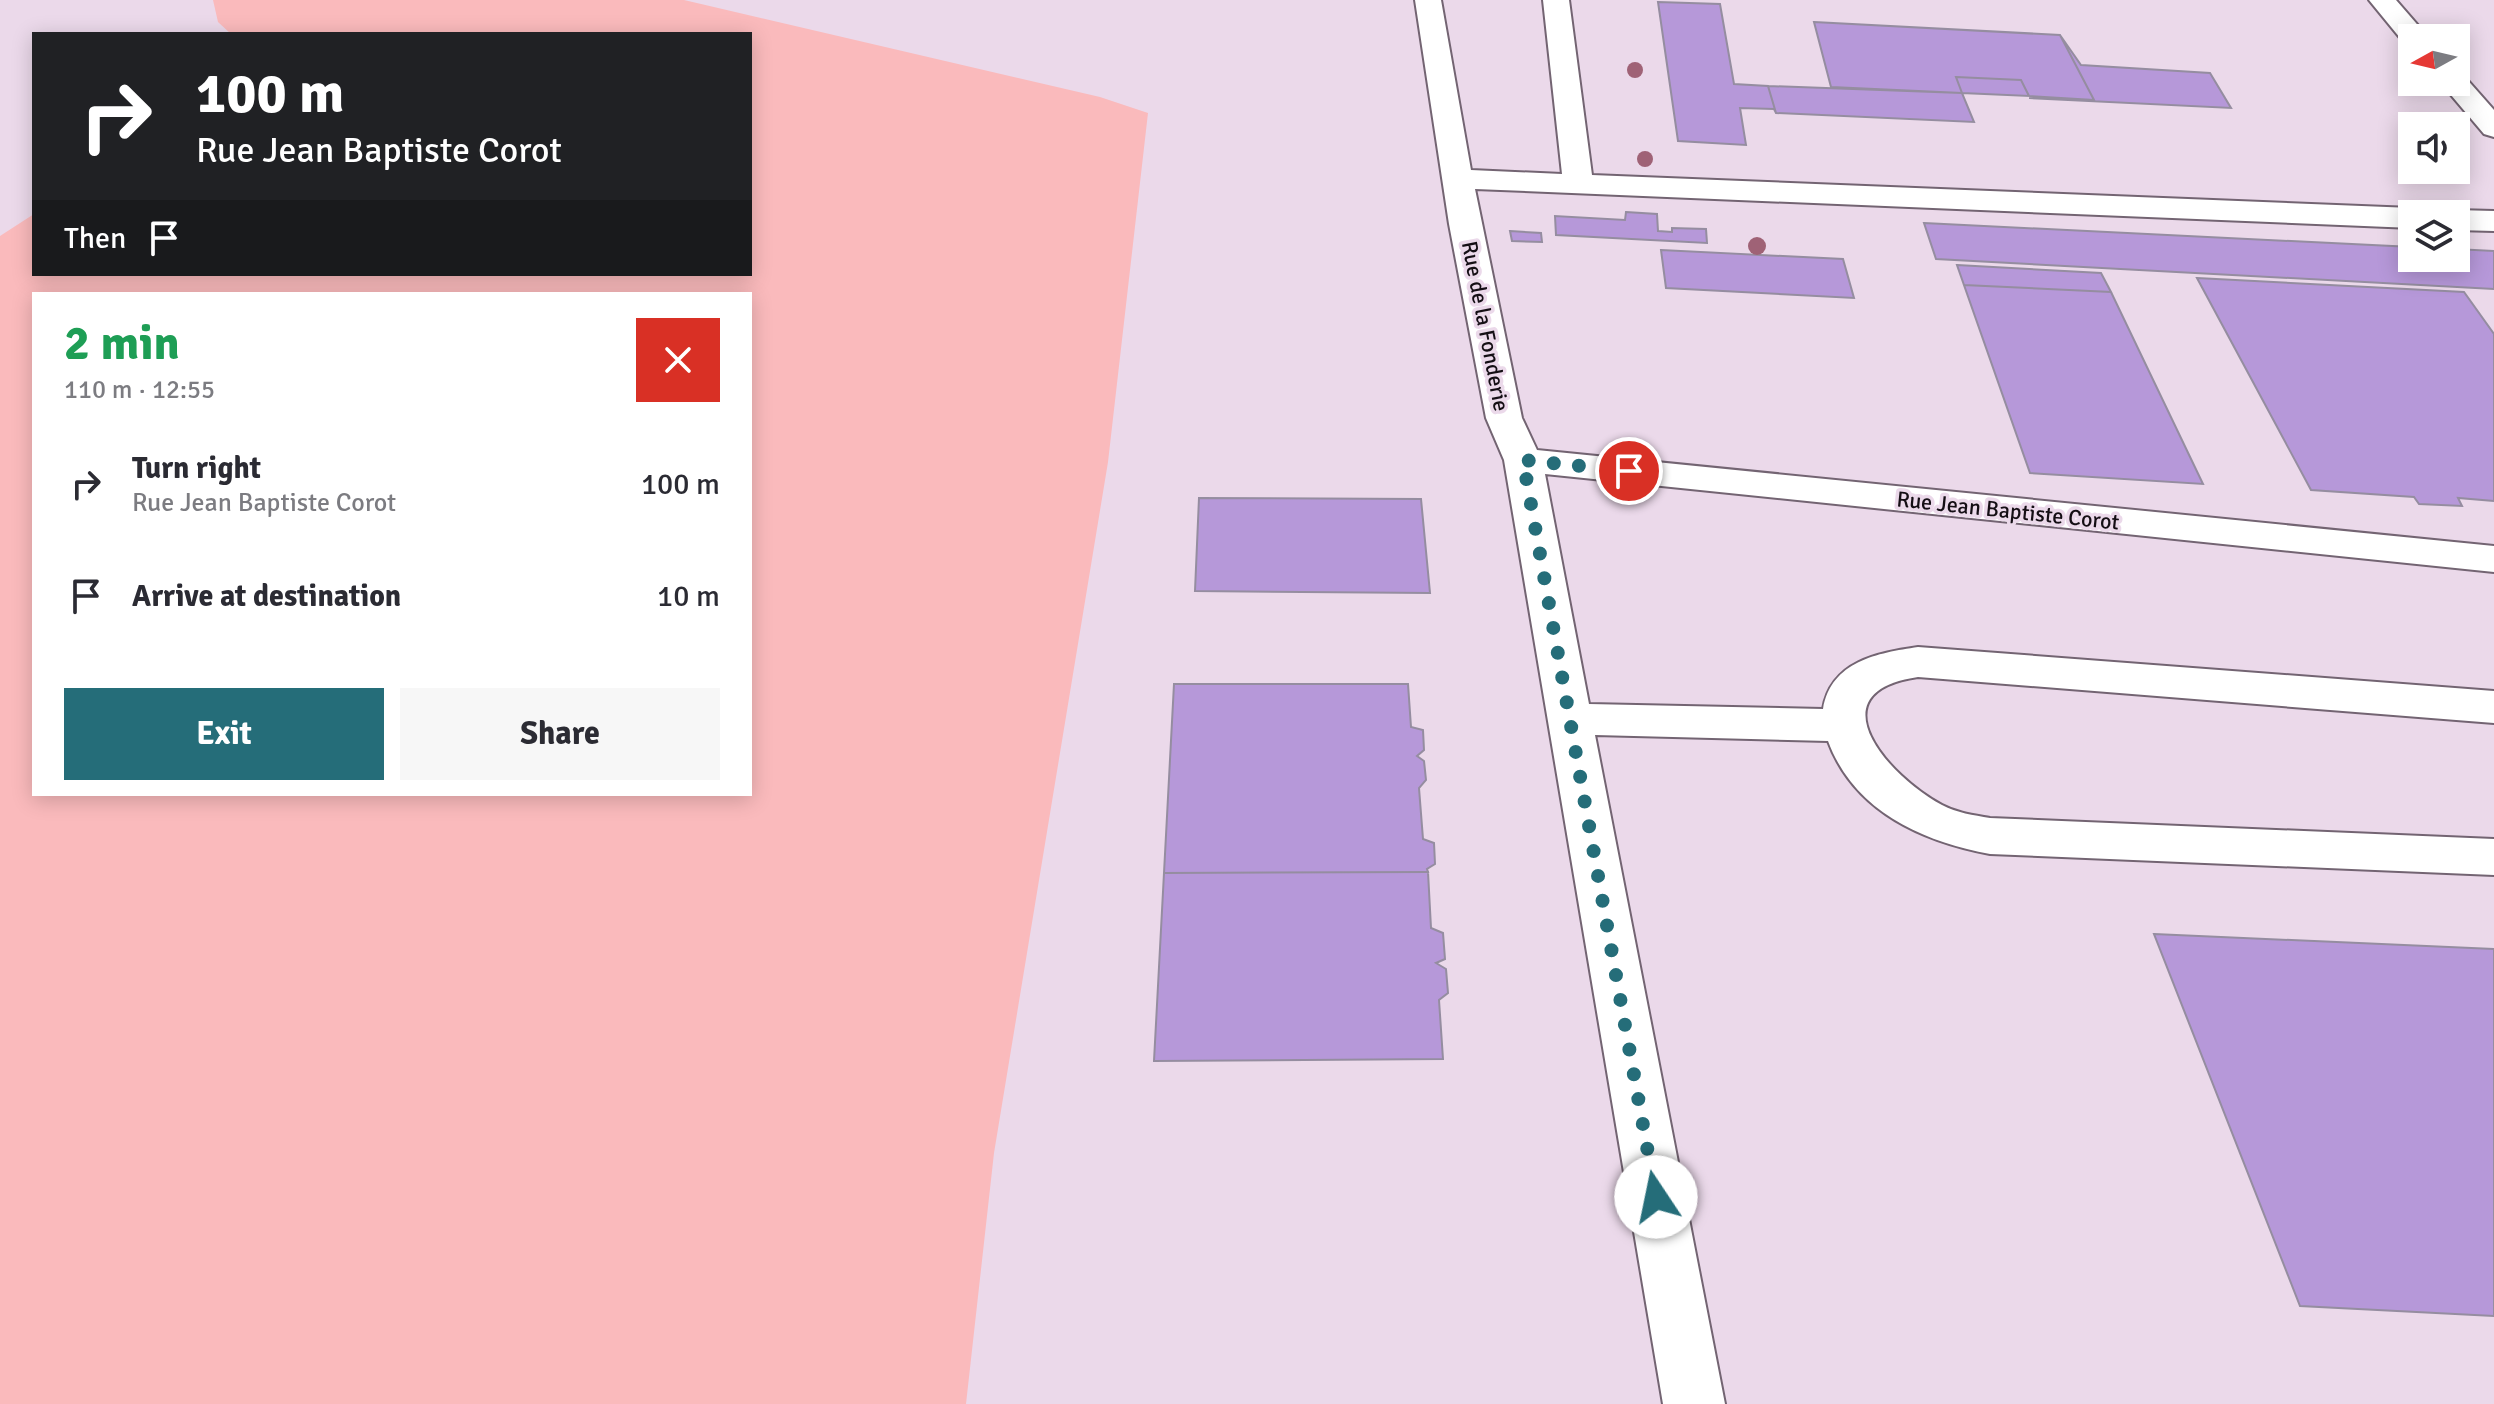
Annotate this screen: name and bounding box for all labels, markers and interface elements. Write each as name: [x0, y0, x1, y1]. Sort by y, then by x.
north arrow: [2398, 24, 2470, 96]
map controls: [2398, 24, 2470, 272]
text: 100 m: [196, 59, 344, 128]
icon: right: [64, 64, 168, 168]
button: sound: [2398, 112, 2470, 184]
text: Rue Jean Baptiste Corot: [196, 128, 562, 173]
button: layers: [2398, 200, 2470, 272]
icon: arrive: [142, 216, 186, 260]
text: Then: [64, 220, 126, 257]
street label: Rue de la Fonderie: [1456, 239, 1515, 414]
text: 2 min: [64, 314, 180, 373]
button: close: [636, 318, 720, 402]
text: 110 m · 12:55: [64, 374, 215, 406]
pin: [1595, 437, 1663, 505]
icon: arrive: [1607, 449, 1651, 493]
text: Turn right: [132, 450, 261, 487]
icon: right: [64, 462, 108, 506]
text: 100 m: [641, 466, 720, 503]
street label: Rue Jean Baptiste Corot: [1895, 485, 2121, 536]
text: Rue Jean Baptiste Corot: [132, 487, 396, 519]
icon: arrive: [64, 574, 108, 618]
text: Arrive at destination: [132, 578, 401, 615]
text: 10 m: [657, 578, 720, 615]
button: Exit: [64, 688, 384, 780]
button: Share: [400, 688, 720, 780]
position arrow: [1614, 1155, 1698, 1239]

